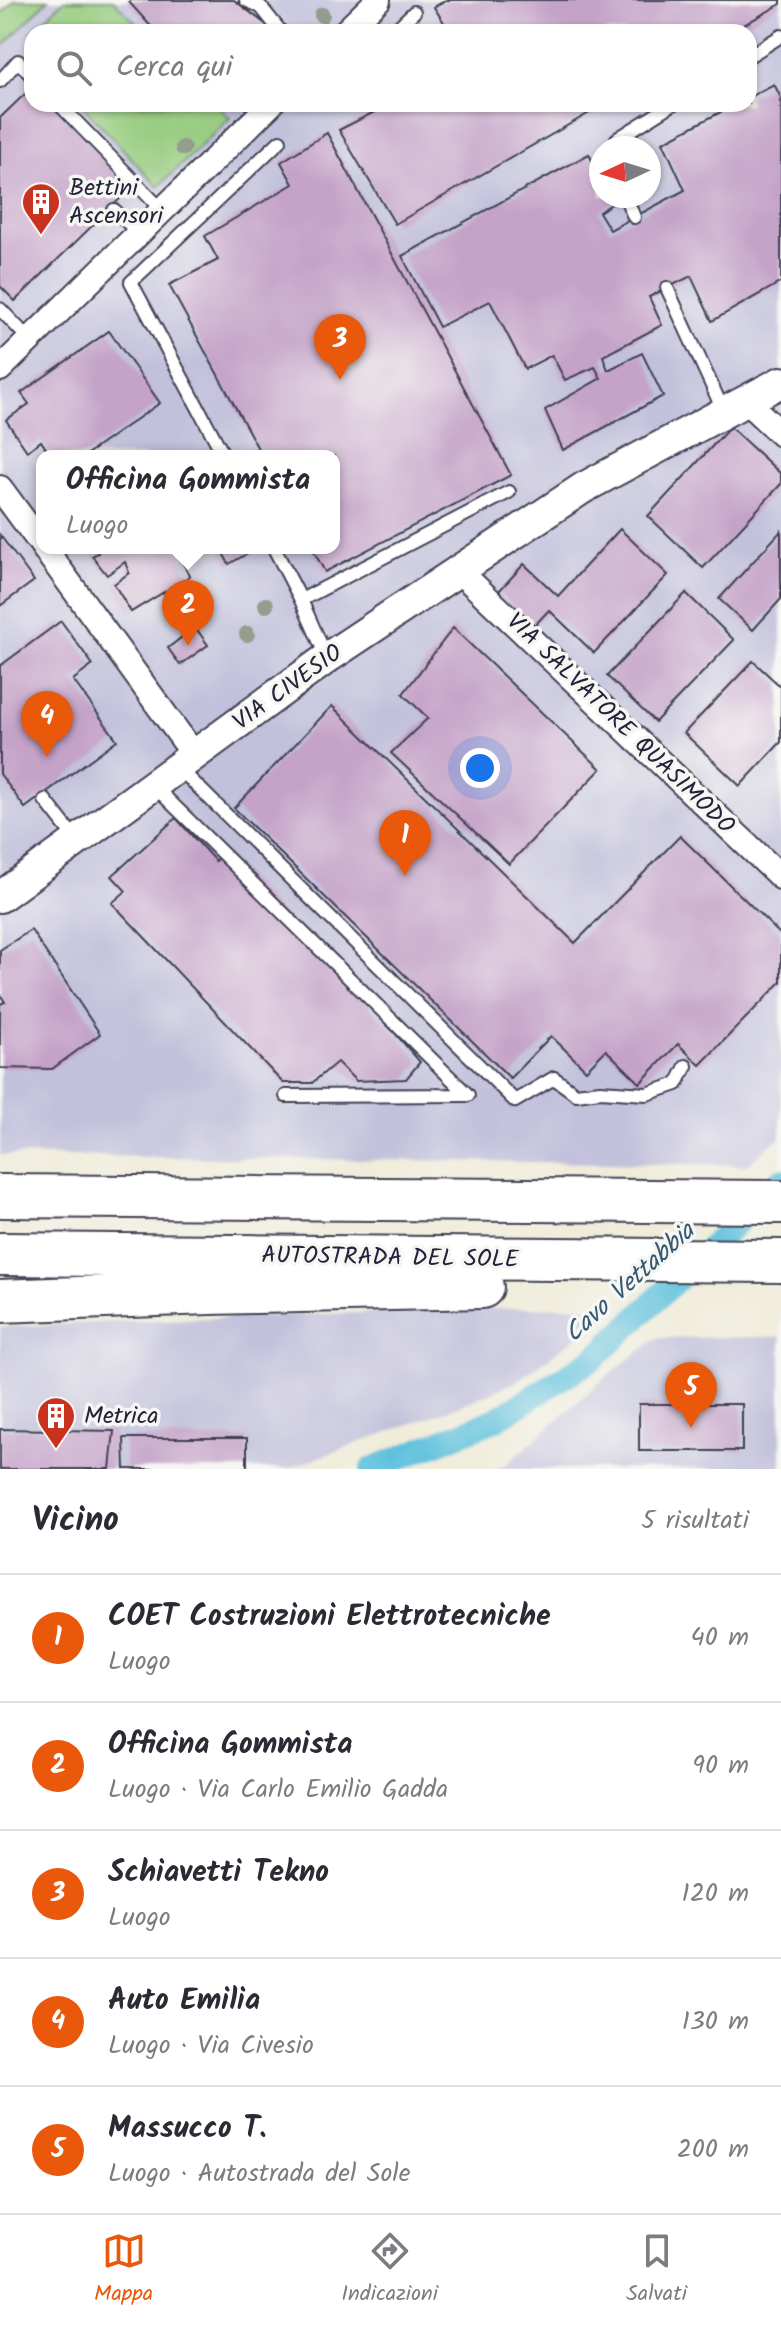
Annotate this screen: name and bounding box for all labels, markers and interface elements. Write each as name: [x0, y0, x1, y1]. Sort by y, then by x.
search box: [24, 24, 757, 112]
text: Cerca qui: [116, 44, 233, 92]
icon: search: [52, 46, 96, 90]
north arrow: [589, 136, 661, 208]
place label: Bettini Ascensori: [69, 169, 164, 236]
building icon: Bettini Ascensori: [20, 181, 62, 236]
pin: 3: [314, 314, 366, 380]
popup: [36, 450, 340, 554]
text: Officina Gommista: [66, 457, 310, 505]
text: Luogo: [66, 505, 128, 547]
pin: 2: [162, 580, 214, 646]
street label: VIA SALVATORE QUASIMODO: [496, 604, 744, 844]
street label: VIA CIVESIO: [225, 634, 351, 741]
pin: 4: [21, 691, 73, 757]
your location: [460, 748, 500, 788]
pin: 1: [379, 810, 431, 876]
water label: Cavo Vettabbia: [555, 1211, 707, 1354]
street label: AUTOSTRADA DEL SOLE: [261, 1236, 520, 1280]
pin: 5: [665, 1362, 717, 1428]
building icon: Metrica: [35, 1395, 77, 1450]
place label: Metrica: [84, 1397, 159, 1436]
text: Vicino: [32, 1494, 119, 1548]
text: 5 risultati: [641, 1500, 749, 1542]
text: COET Costruzioni Elettrotecniche: [108, 1593, 551, 1641]
text: 1: [54, 1617, 62, 1659]
text: 40 m: [691, 1617, 749, 1659]
text: Luogo: [108, 1641, 171, 1683]
text: Officina Gommista: [108, 1721, 352, 1769]
text: 2: [50, 1745, 66, 1787]
text: 90 m: [692, 1745, 749, 1787]
text: Luogo · Via Carlo Emilio Gadda: [108, 1769, 448, 1811]
text: Schiavetti Tekno: [108, 1849, 329, 1897]
text: 3: [51, 1873, 65, 1915]
text: 120 m: [682, 1873, 749, 1915]
text: Luogo: [108, 1897, 171, 1939]
text: Auto Emilia: [108, 1977, 260, 2025]
text: 4: [51, 2001, 65, 2043]
text: 130 m: [682, 2001, 749, 2043]
text: Luogo · Via Civesio: [108, 2025, 314, 2067]
text: Massucco T.: [108, 2105, 267, 2153]
text: 5: [51, 2129, 65, 2171]
text: 200 m: [677, 2129, 749, 2171]
text: Luogo · Autostrada del Sole: [108, 2153, 410, 2195]
tab: Mappa: [94, 2229, 153, 2312]
tab: Indicazioni: [341, 2229, 438, 2312]
tab: Salvati: [626, 2229, 687, 2312]

